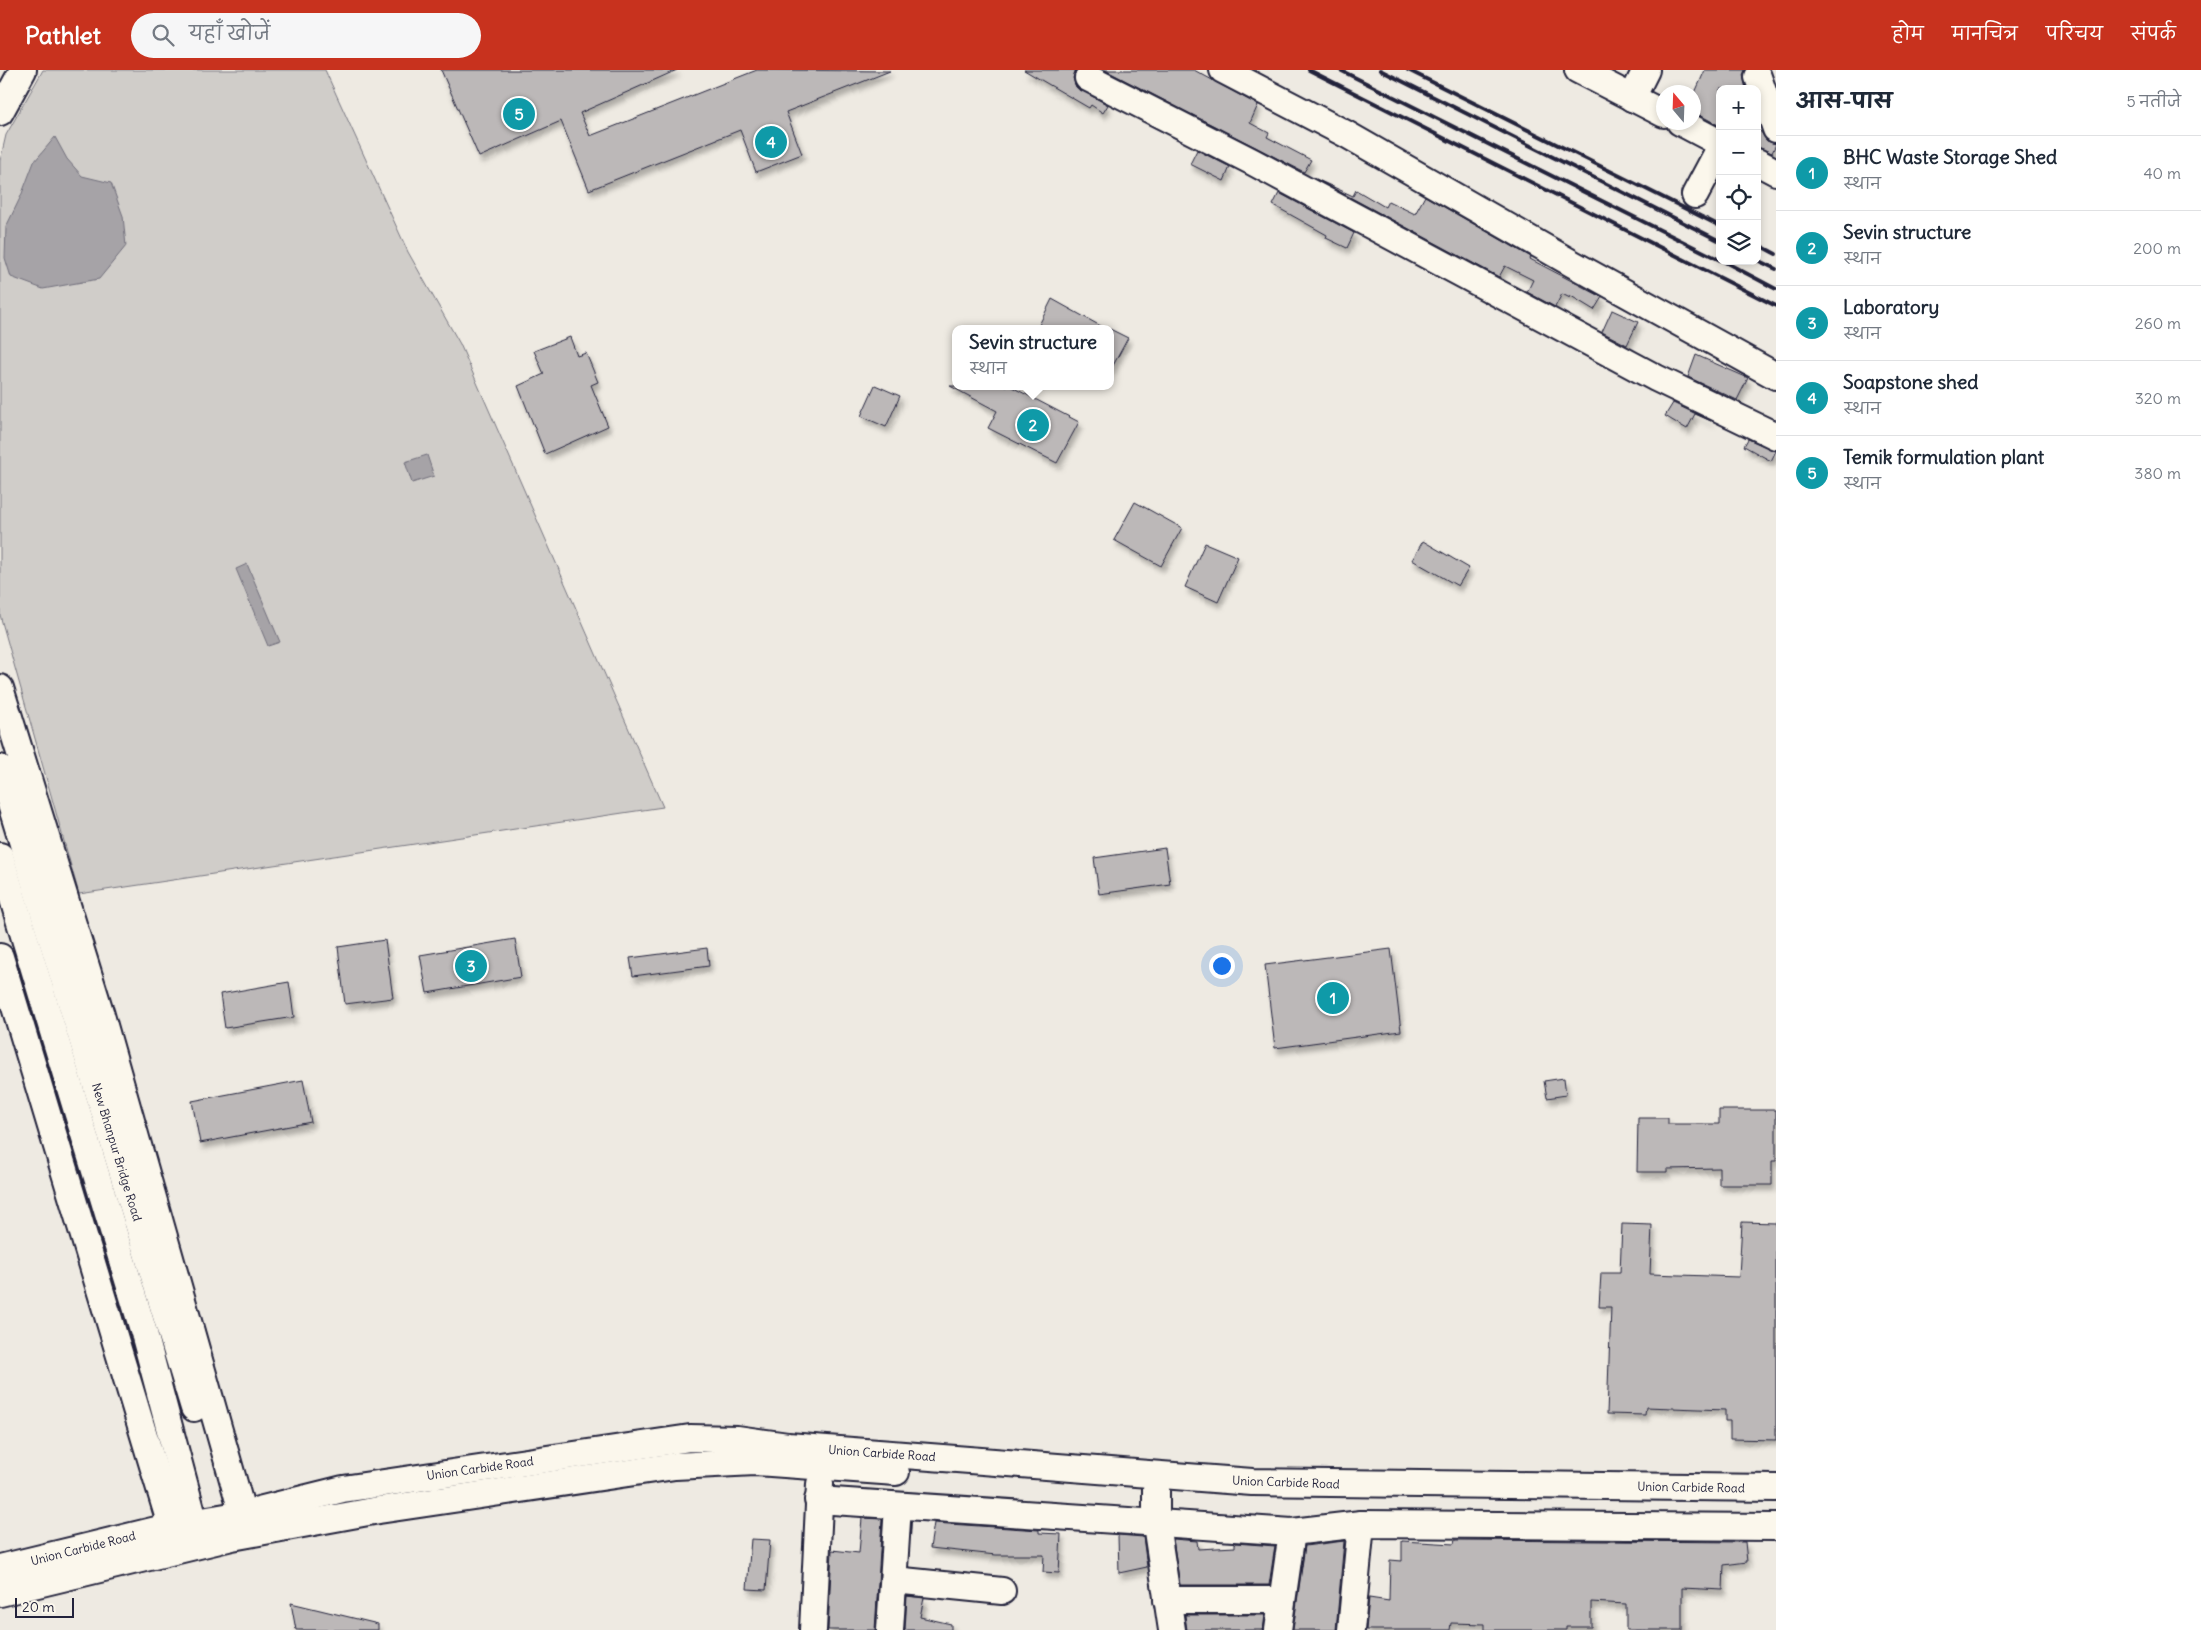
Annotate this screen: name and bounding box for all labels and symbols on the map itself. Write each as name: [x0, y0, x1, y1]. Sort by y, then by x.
north arrow: [1656, 85, 1701, 130]
pin: 5: [503, 95, 535, 133]
pin: 4: [755, 123, 787, 161]
pin: 2: [1017, 406, 1049, 444]
pin: 3: [455, 947, 487, 985]
your location: [1209, 953, 1235, 979]
pin: 1: [1317, 979, 1349, 1017]
street label: New Bhanpur Bridge Road: [89, 1081, 145, 1223]
street label: Union Carbide Road: [828, 1442, 936, 1464]
street label: Union Carbide Road: [426, 1453, 534, 1483]
street label: Union Carbide Road: [1232, 1473, 1340, 1491]
street label: Union Carbide Road: [1637, 1479, 1745, 1495]
street label: Union Carbide Road: [29, 1528, 137, 1568]
scale bar: [15, 1595, 74, 1618]

